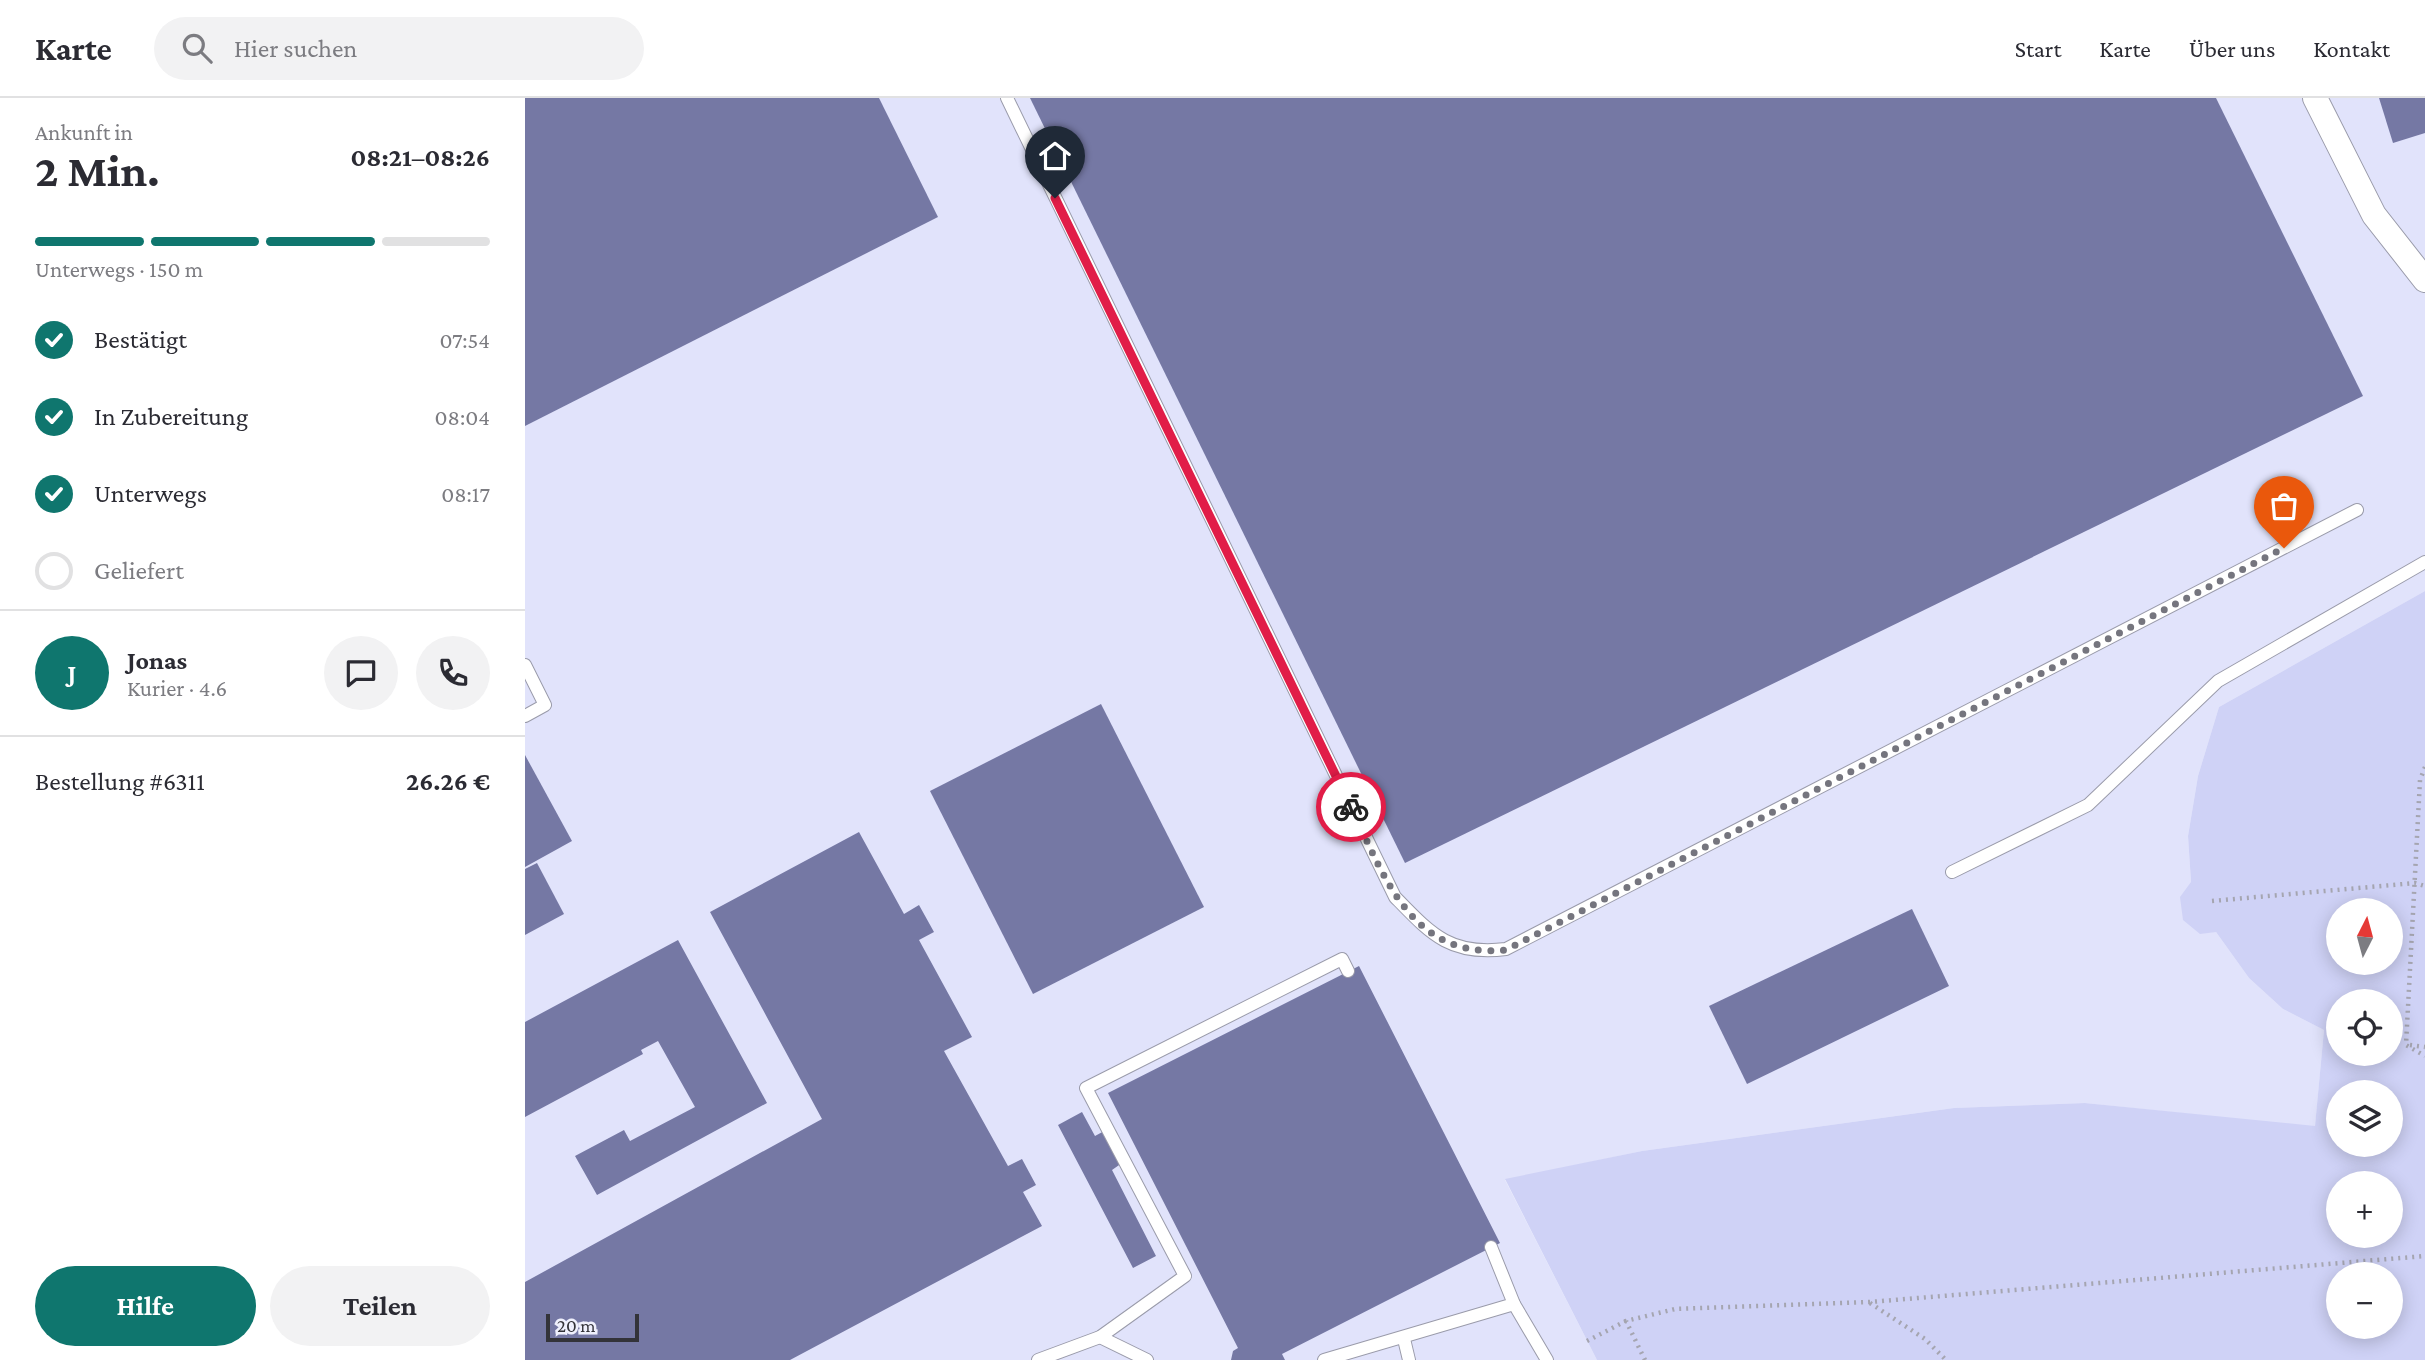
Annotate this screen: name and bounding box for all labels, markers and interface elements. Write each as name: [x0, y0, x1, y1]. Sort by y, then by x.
search box: [154, 17, 644, 80]
icon: search: [178, 29, 216, 67]
text: Karte: [35, 30, 112, 67]
text: Hier suchen: [234, 34, 357, 63]
text: Start: [2015, 35, 2061, 62]
text: Karte: [2099, 35, 2151, 62]
text: Über uns: [2189, 35, 2275, 62]
text: Kontakt: [2313, 35, 2390, 62]
text: Ankunft in: [35, 119, 133, 145]
pin: [1025, 126, 1085, 198]
icon: home: [1036, 137, 1074, 175]
text: 08:21–08:26: [351, 143, 490, 172]
text: 2 Min.: [35, 145, 160, 196]
text: Unterwegs · 150 m: [35, 256, 203, 282]
icon: check: [35, 321, 73, 359]
text: Bestätigt: [94, 325, 187, 354]
text: 07:54: [439, 327, 490, 353]
icon: check: [35, 398, 73, 436]
text: In Zubereitung: [94, 402, 248, 431]
text: 08:04: [435, 404, 490, 430]
icon: check: [35, 475, 73, 513]
pin: [2254, 476, 2314, 548]
text: Unterwegs: [94, 479, 207, 508]
text: 08:17: [441, 481, 490, 507]
icon: bag: [2265, 487, 2303, 525]
text: Geliefert: [94, 556, 184, 585]
button: chat: [324, 636, 398, 710]
button: phone: [416, 636, 490, 710]
text: Jonas: [127, 646, 187, 675]
text: J: [68, 659, 76, 688]
text: Kurier · 4.6: [127, 675, 227, 701]
text: Bestellung #6311: [35, 767, 205, 796]
text: 26.26 €: [406, 767, 490, 796]
courier: [1316, 772, 1386, 842]
icon: bike: [1332, 788, 1370, 826]
north arrow: [2326, 898, 2403, 975]
map controls: [2326, 898, 2403, 1339]
button: locate: [2326, 989, 2403, 1066]
button: layers: [2326, 1080, 2403, 1157]
button: +: [2326, 1171, 2403, 1248]
button: −: [2326, 1262, 2403, 1339]
button: Hilfe: [35, 1266, 256, 1346]
button: Teilen: [270, 1266, 490, 1346]
scale bar: [546, 1311, 639, 1343]
text: 20 m: [557, 1315, 596, 1336]

